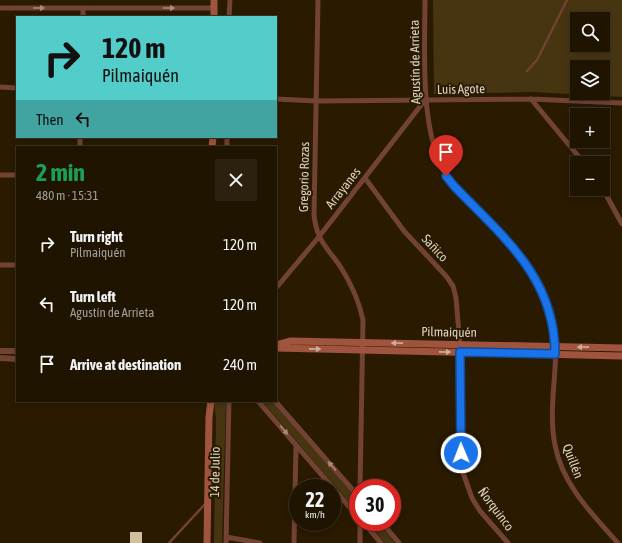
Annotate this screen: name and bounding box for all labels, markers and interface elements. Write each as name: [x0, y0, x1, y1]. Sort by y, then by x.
one-way arrow: [33, 5, 46, 11]
one-way arrow: [163, 5, 176, 11]
map controls: [570, 12, 610, 196]
button: search: [570, 12, 610, 52]
street label: Agustín de Arrieta: [407, 20, 423, 104]
icon: right: [36, 32, 88, 84]
text: 120 m: [102, 32, 165, 64]
button: layers: [570, 60, 610, 100]
text: Pilmaiquén: [102, 65, 179, 86]
street label: Luis Agote: [437, 81, 485, 97]
icon: left: [72, 108, 94, 130]
button: +: [570, 108, 610, 148]
text: Then: [36, 111, 64, 128]
pin: [429, 135, 463, 176]
street label: Gregorio Rozas: [296, 141, 312, 212]
icon: arrive: [435, 141, 457, 163]
button: −: [570, 156, 610, 196]
text: 2 min: [36, 159, 85, 186]
button: close: [215, 159, 257, 201]
street label: Arrayanes: [322, 164, 364, 211]
text: 480 m · 15:31: [36, 188, 99, 203]
text: Turn right: [70, 228, 123, 245]
street label: Sañico: [419, 231, 451, 265]
icon: right: [36, 233, 58, 255]
text: 120 m: [223, 236, 257, 253]
text: Pilmaiquén: [70, 245, 126, 260]
text: Turn left: [70, 288, 116, 305]
icon: left: [36, 293, 58, 315]
text: 120 m: [223, 296, 257, 313]
text: Agustín de Arrieta: [70, 305, 154, 320]
street label: Pilmaiquén: [421, 324, 477, 340]
one-way arrow: [390, 340, 403, 346]
one-way arrow: [577, 344, 589, 351]
one-way arrow: [309, 346, 322, 352]
one-way arrow: [439, 349, 452, 355]
icon: arrive: [36, 353, 58, 375]
text: Arrive at destination: [70, 356, 181, 373]
text: 240 m: [223, 356, 257, 373]
one-way arrow: [279, 425, 288, 436]
position arrow: [440, 432, 482, 474]
street label: Quillén: [560, 442, 586, 480]
street label: 14 de Julio: [207, 446, 223, 498]
one-way arrow: [328, 461, 337, 472]
speed limit sign: 30: [349, 479, 401, 531]
street label: Ñorquinco: [475, 484, 517, 534]
text: 22: [306, 488, 324, 511]
text: km/h: [305, 509, 325, 520]

